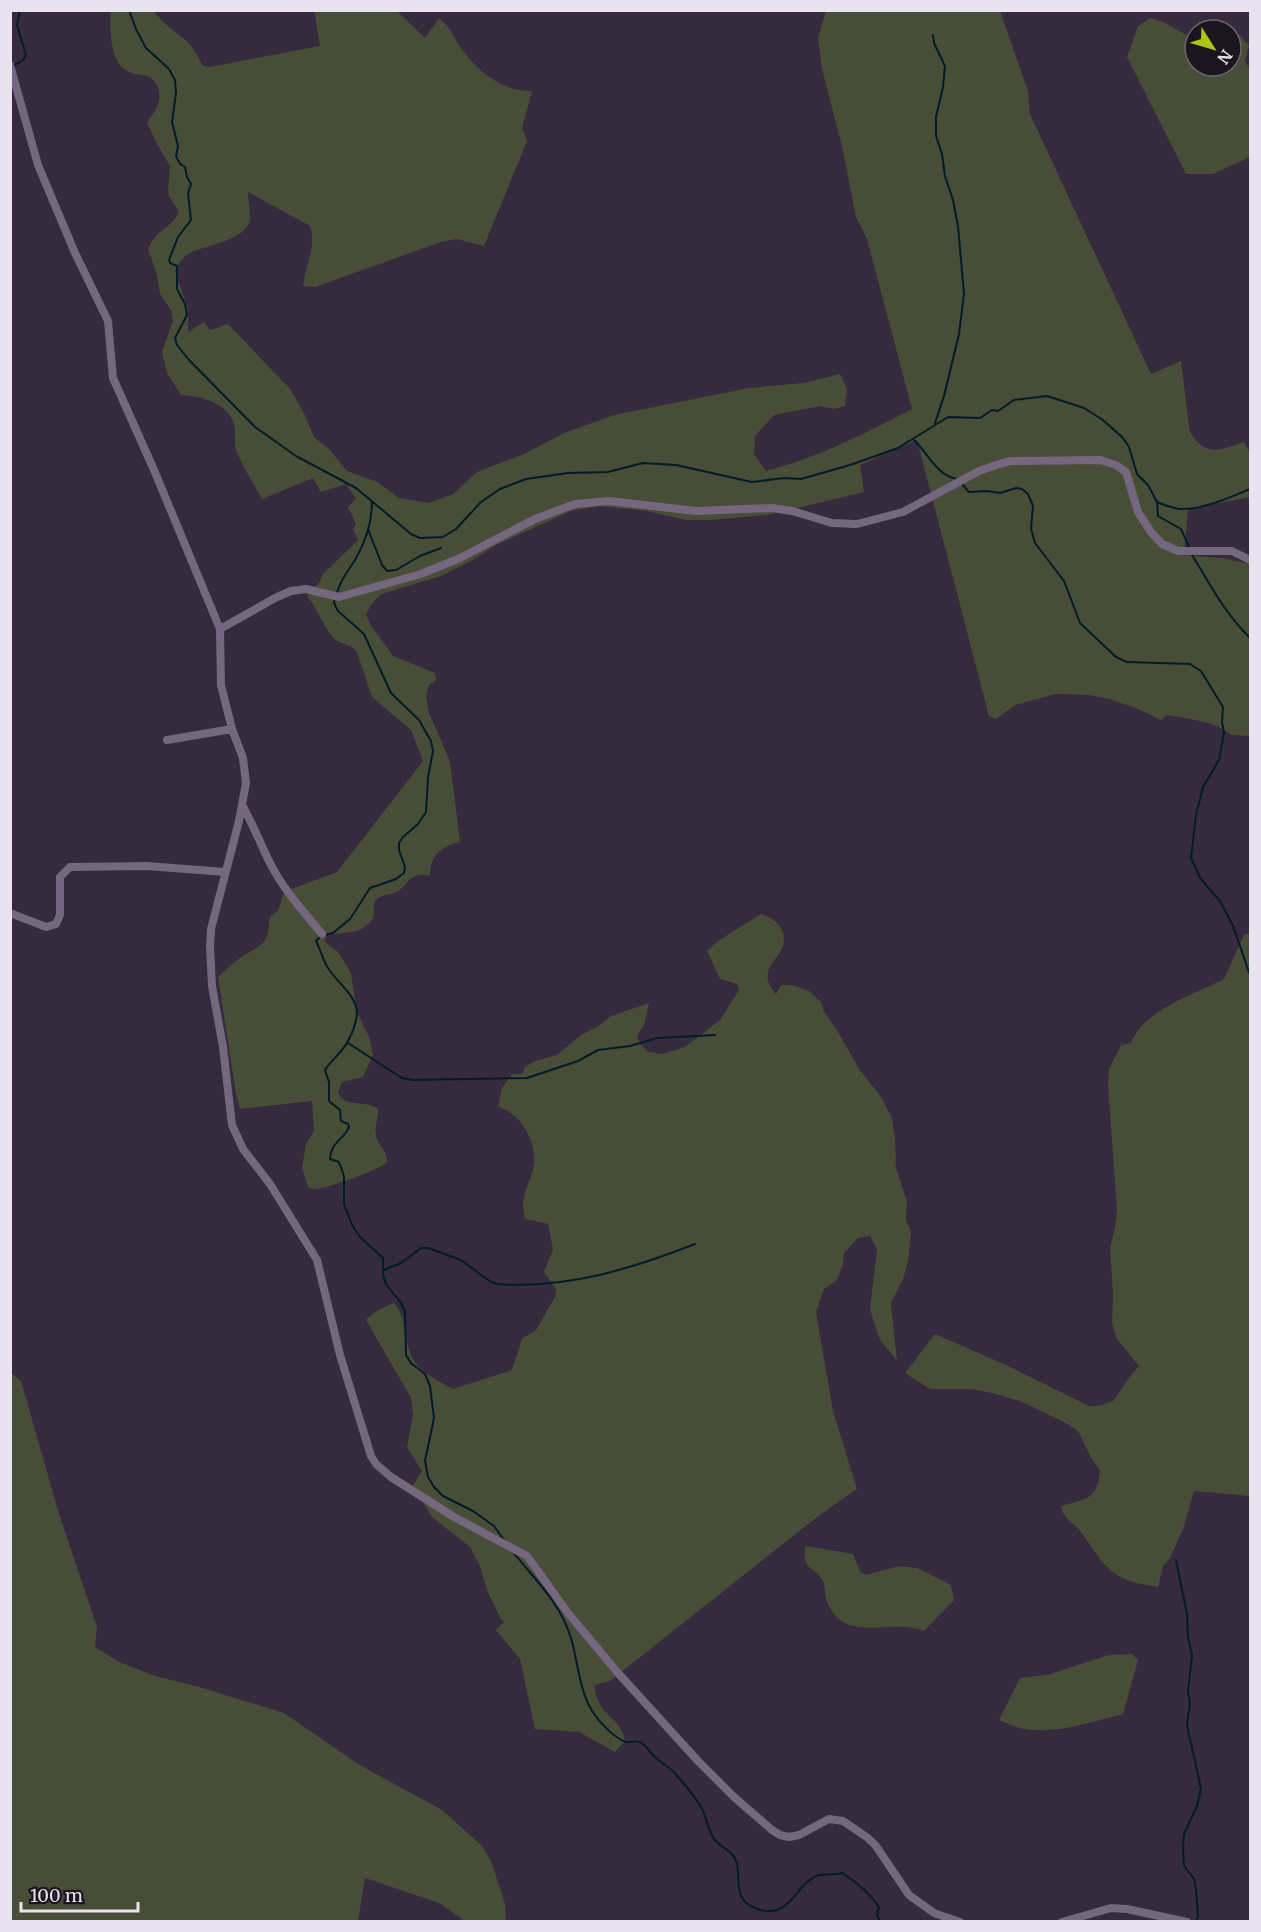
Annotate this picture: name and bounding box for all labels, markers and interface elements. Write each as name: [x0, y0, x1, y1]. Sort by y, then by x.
north arrow: [1183, 18, 1243, 78]
text: N: [1213, 46, 1237, 68]
scale bar: [21, 1875, 138, 1913]
text: 100 m: [30, 1884, 83, 1907]

